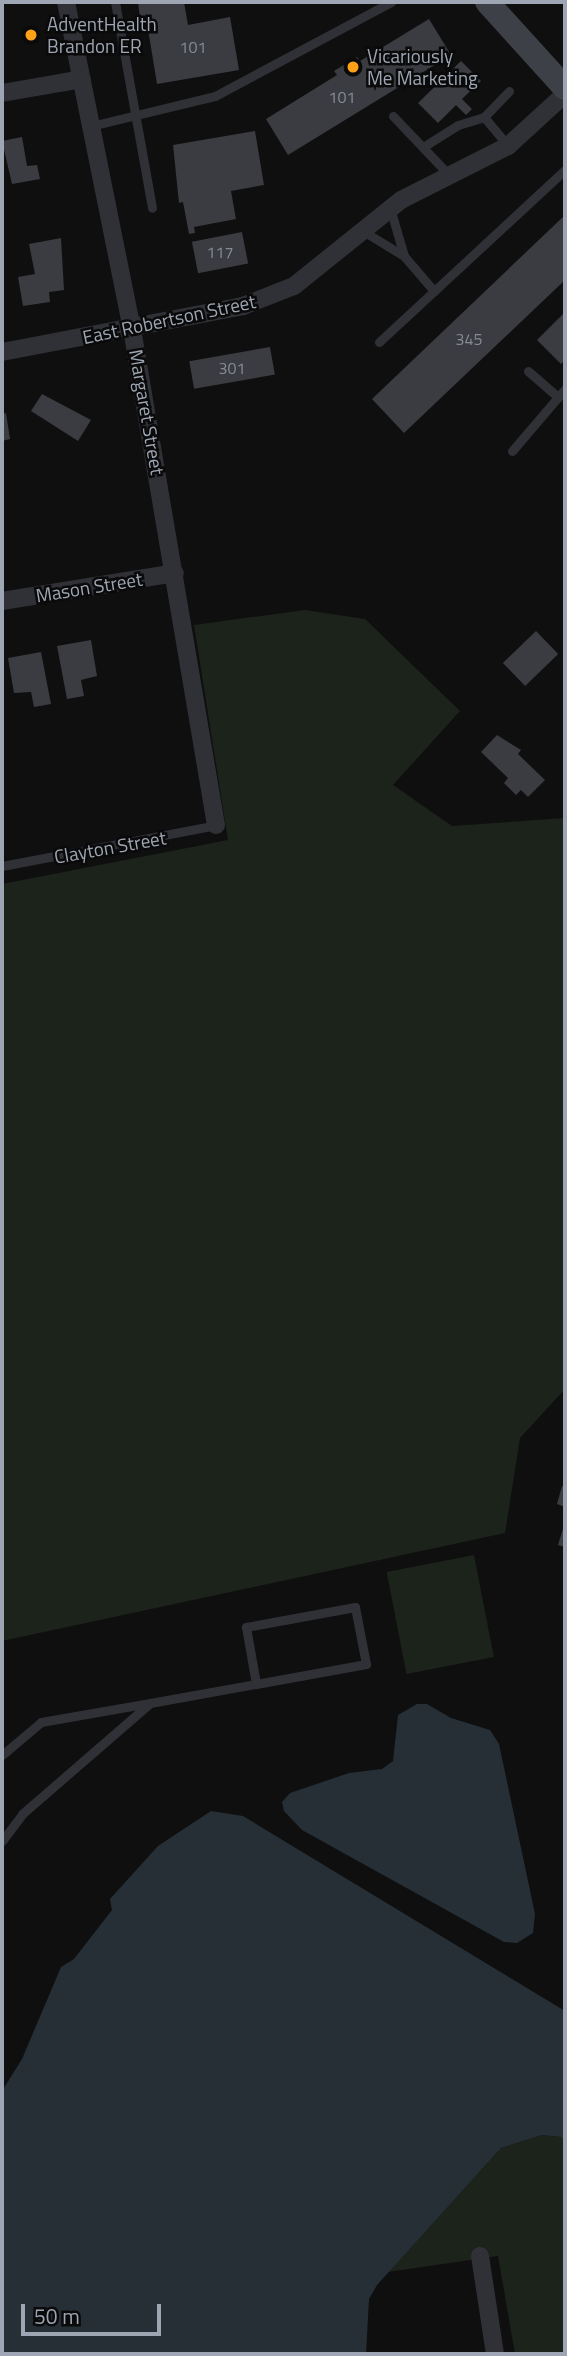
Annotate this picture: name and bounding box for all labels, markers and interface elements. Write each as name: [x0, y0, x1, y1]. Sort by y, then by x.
place label: AdventHealth Brandon ER: [47, 13, 157, 57]
marker: AdventHealth Brandon ER: [21, 25, 41, 45]
house number: 101: [180, 37, 206, 57]
place label: Vicariously Me Marketing: [367, 45, 478, 89]
marker: Vicariously Me Marketing: [345, 59, 361, 75]
house number: 101: [329, 87, 355, 107]
house number: 117: [207, 242, 233, 262]
street label: East Robertson Street: [80, 290, 258, 348]
house number: 345: [456, 329, 482, 349]
street label: Margaret Street: [125, 348, 169, 476]
house number: 301: [219, 358, 245, 378]
street label: Mason Street: [34, 567, 144, 607]
street label: Clayton Street: [52, 826, 168, 868]
scale bar: [24, 2290, 164, 2334]
text: 50 m: [34, 2300, 80, 2332]

